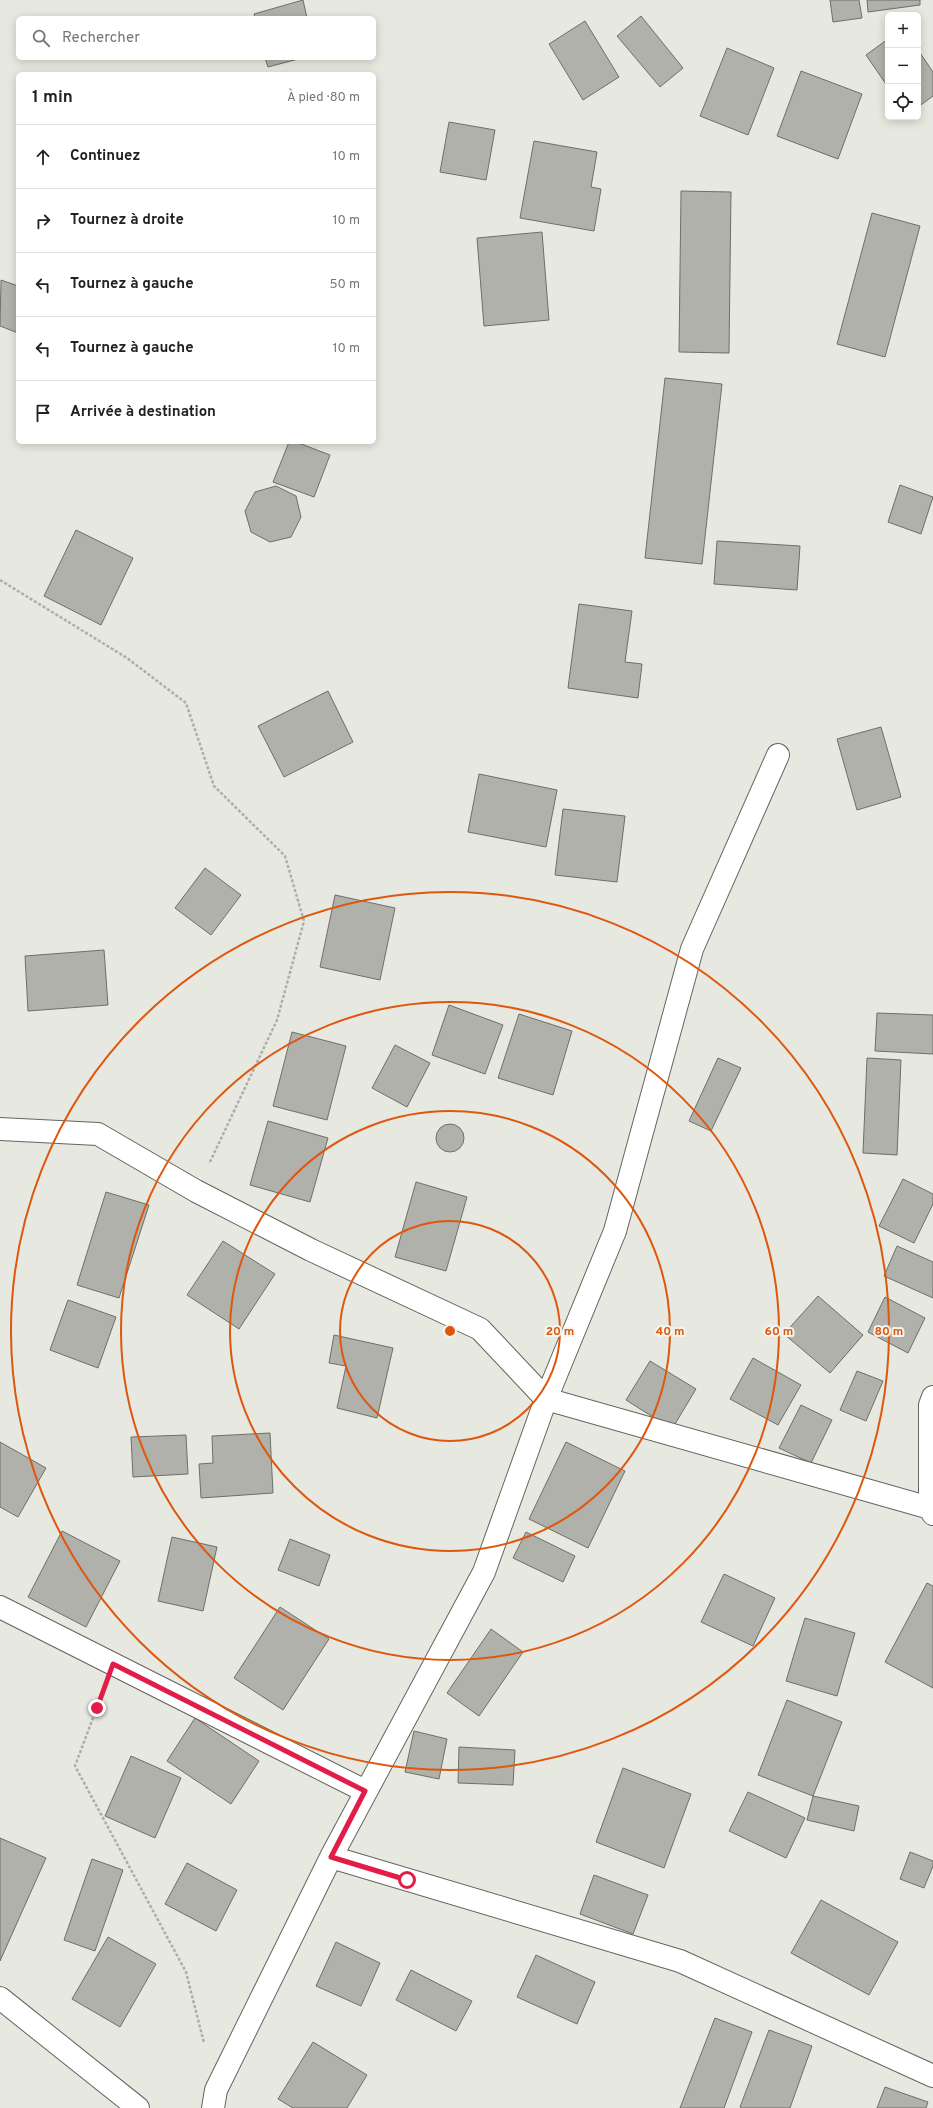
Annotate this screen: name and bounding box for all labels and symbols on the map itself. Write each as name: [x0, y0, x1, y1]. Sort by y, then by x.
centre of rings: [443, 1324, 457, 1338]
text: 20 m: [546, 1324, 574, 1340]
text: 40 m: [655, 1324, 685, 1340]
text: 60 m: [765, 1324, 793, 1340]
text: 80 m: [875, 1324, 903, 1340]
route end: [88, 1699, 106, 1717]
route start: [398, 1871, 416, 1889]

